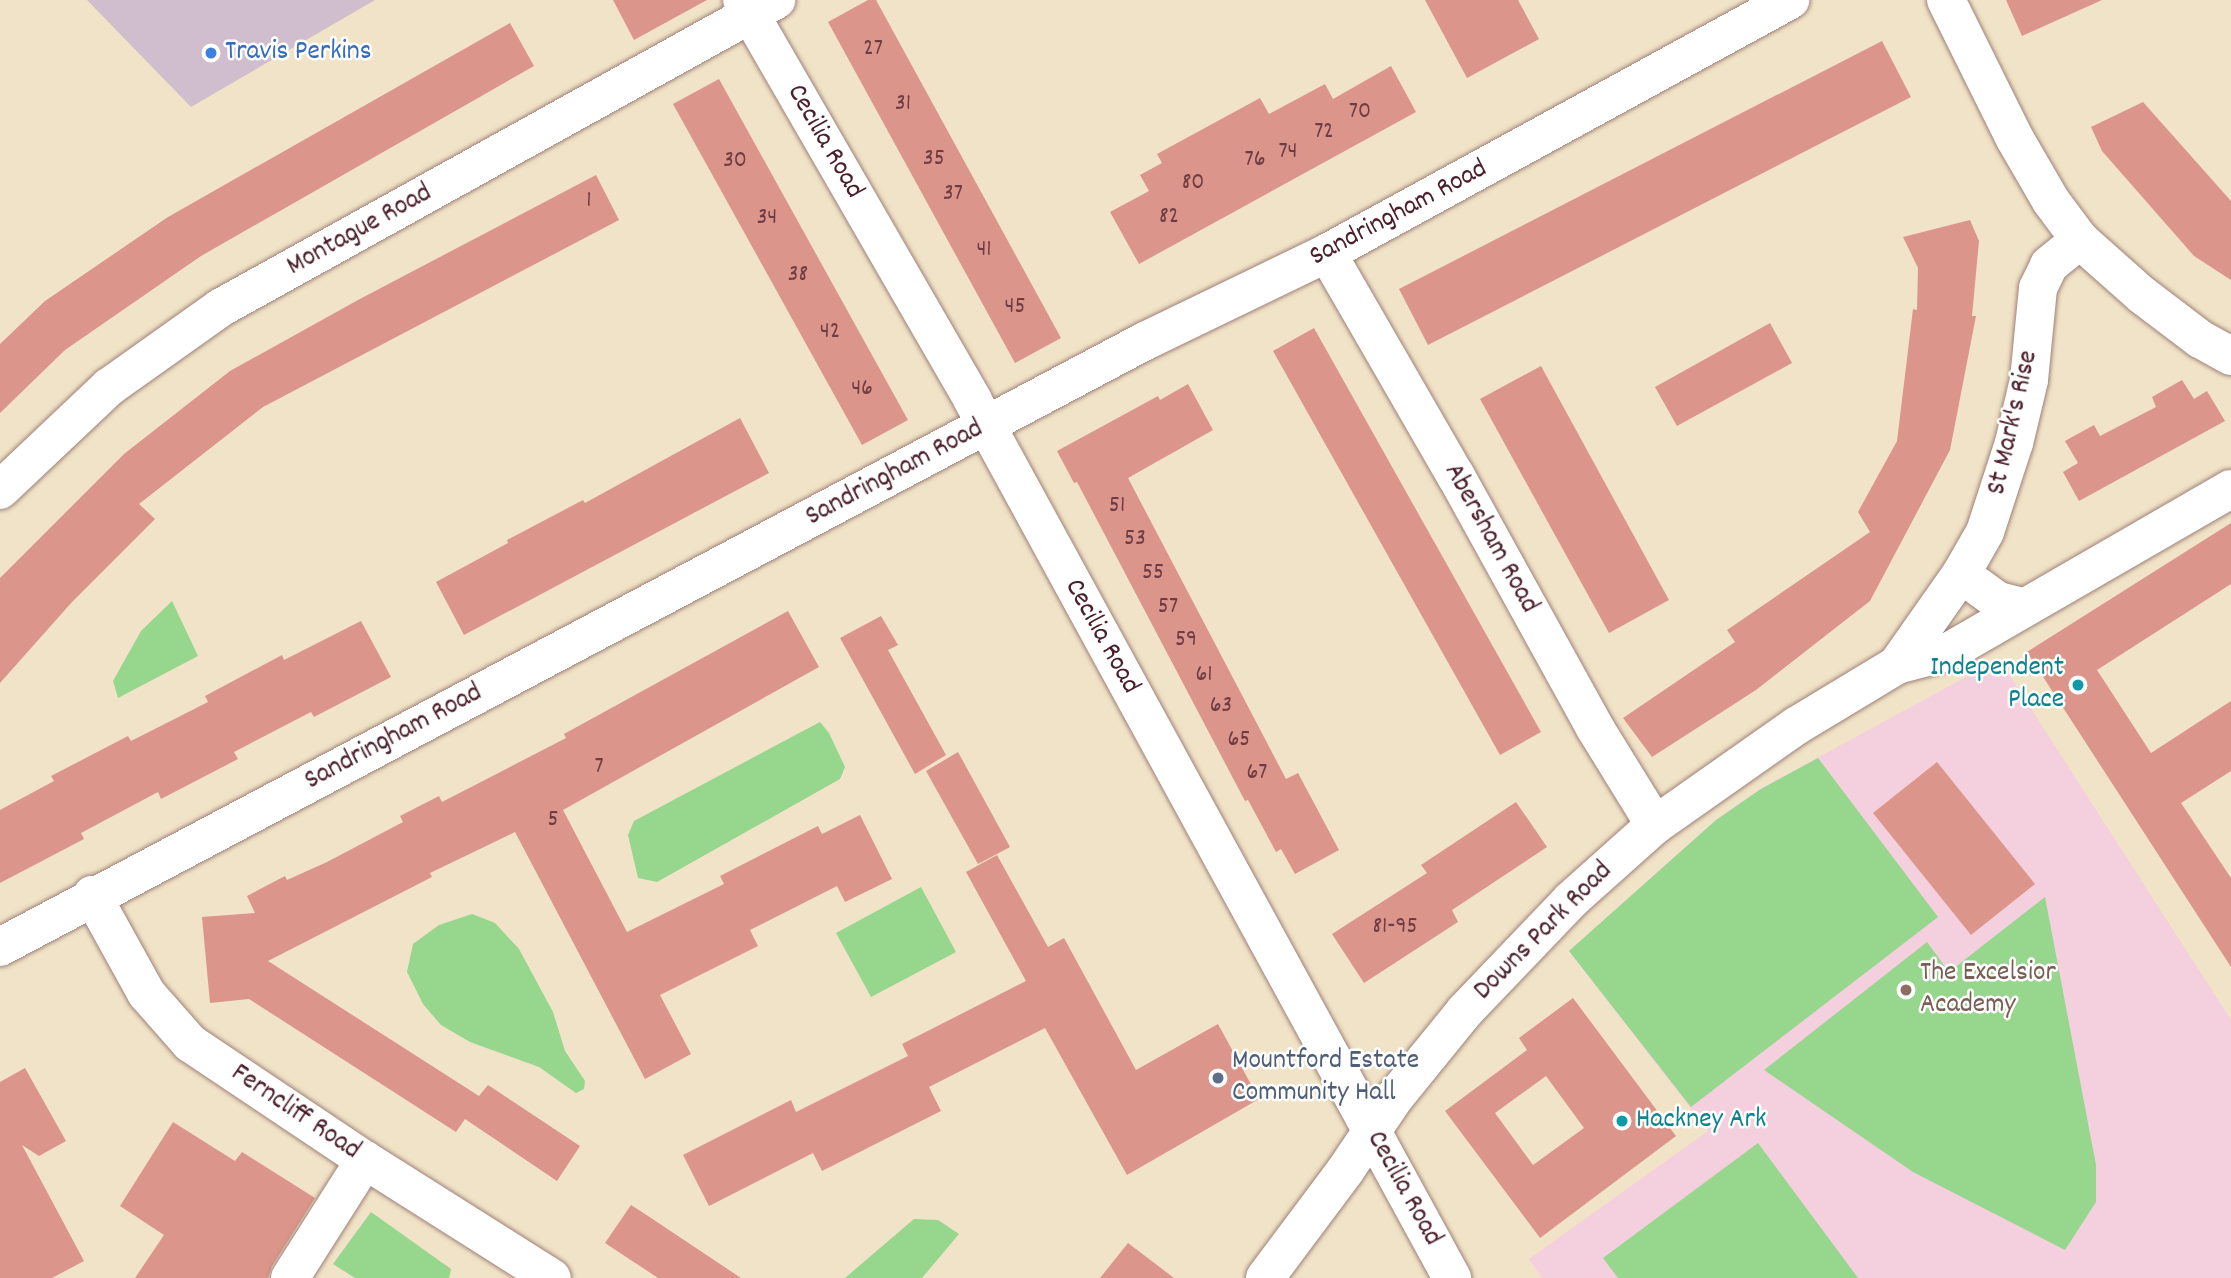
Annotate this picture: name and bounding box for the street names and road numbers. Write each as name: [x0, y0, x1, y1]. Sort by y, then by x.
street label: Cecilia Road: [778, 79, 870, 205]
street label: Sandringham Road: [1304, 153, 1494, 275]
street label: Montague Road: [282, 177, 438, 285]
street label: St Mark's Rise: [1981, 348, 2047, 498]
street label: Sandringham Road: [800, 413, 990, 535]
street label: Abersham Road: [1435, 458, 1545, 620]
street label: Cecilia Road: [1056, 574, 1146, 700]
street label: Sandringham Road: [299, 677, 489, 799]
street label: Downs Park Road: [1468, 856, 1620, 1008]
street label: Ferncliff Road: [224, 1057, 366, 1169]
street label: Cecilia Road: [1358, 1126, 1448, 1252]

